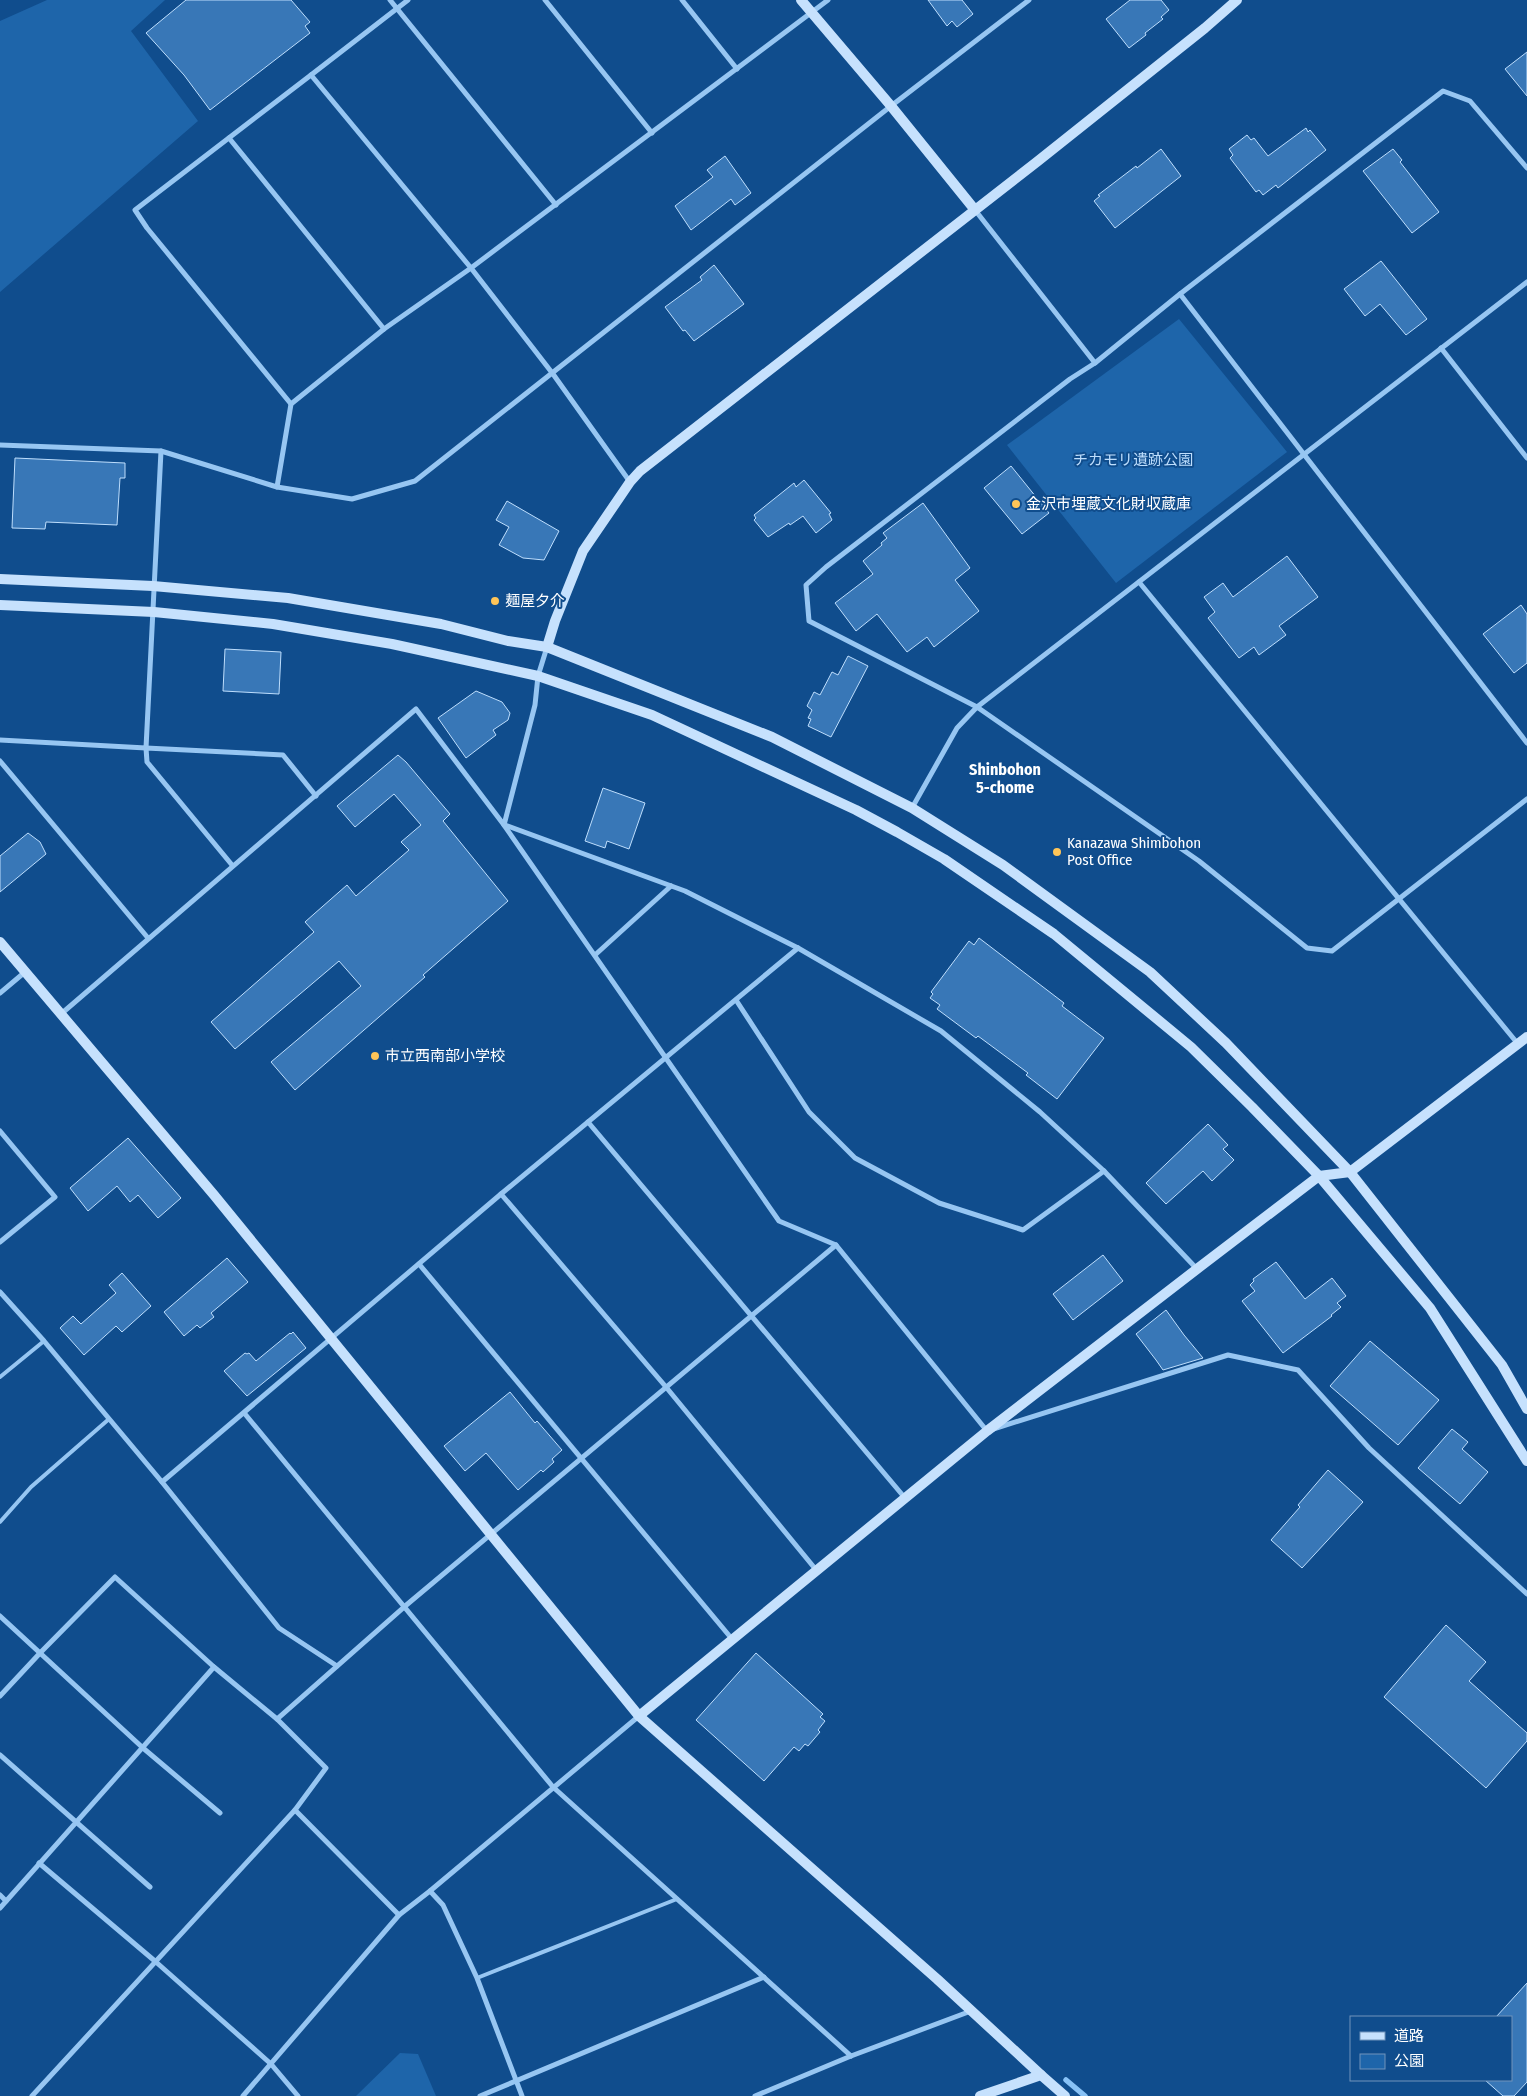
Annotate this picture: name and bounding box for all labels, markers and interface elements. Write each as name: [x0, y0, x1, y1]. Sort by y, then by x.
park label: チカモリ遺跡公園: [1073, 451, 1193, 469]
place label: 金沢市埋蔵文化財収蔵庫: [1026, 495, 1191, 513]
marker: 金沢市埋蔵文化財収蔵庫: [1010, 498, 1022, 510]
place label: 麺屋夕介: [505, 592, 565, 610]
marker: 麺屋夕介: [489, 595, 501, 607]
district label: Shinbohon 5-chome: [969, 760, 1041, 797]
place label: Kanazawa Shimbohon Post Office: [1067, 834, 1201, 869]
marker: Kanazawa Shimbohon Post Office: [1051, 846, 1063, 858]
place label: 市立西南部小学校: [385, 1047, 505, 1065]
marker: 市立西南部小学校: [369, 1050, 381, 1062]
legend: [1350, 2016, 1512, 2081]
text: 道路: [1394, 2027, 1424, 2045]
text: 公園: [1394, 2052, 1424, 2070]

